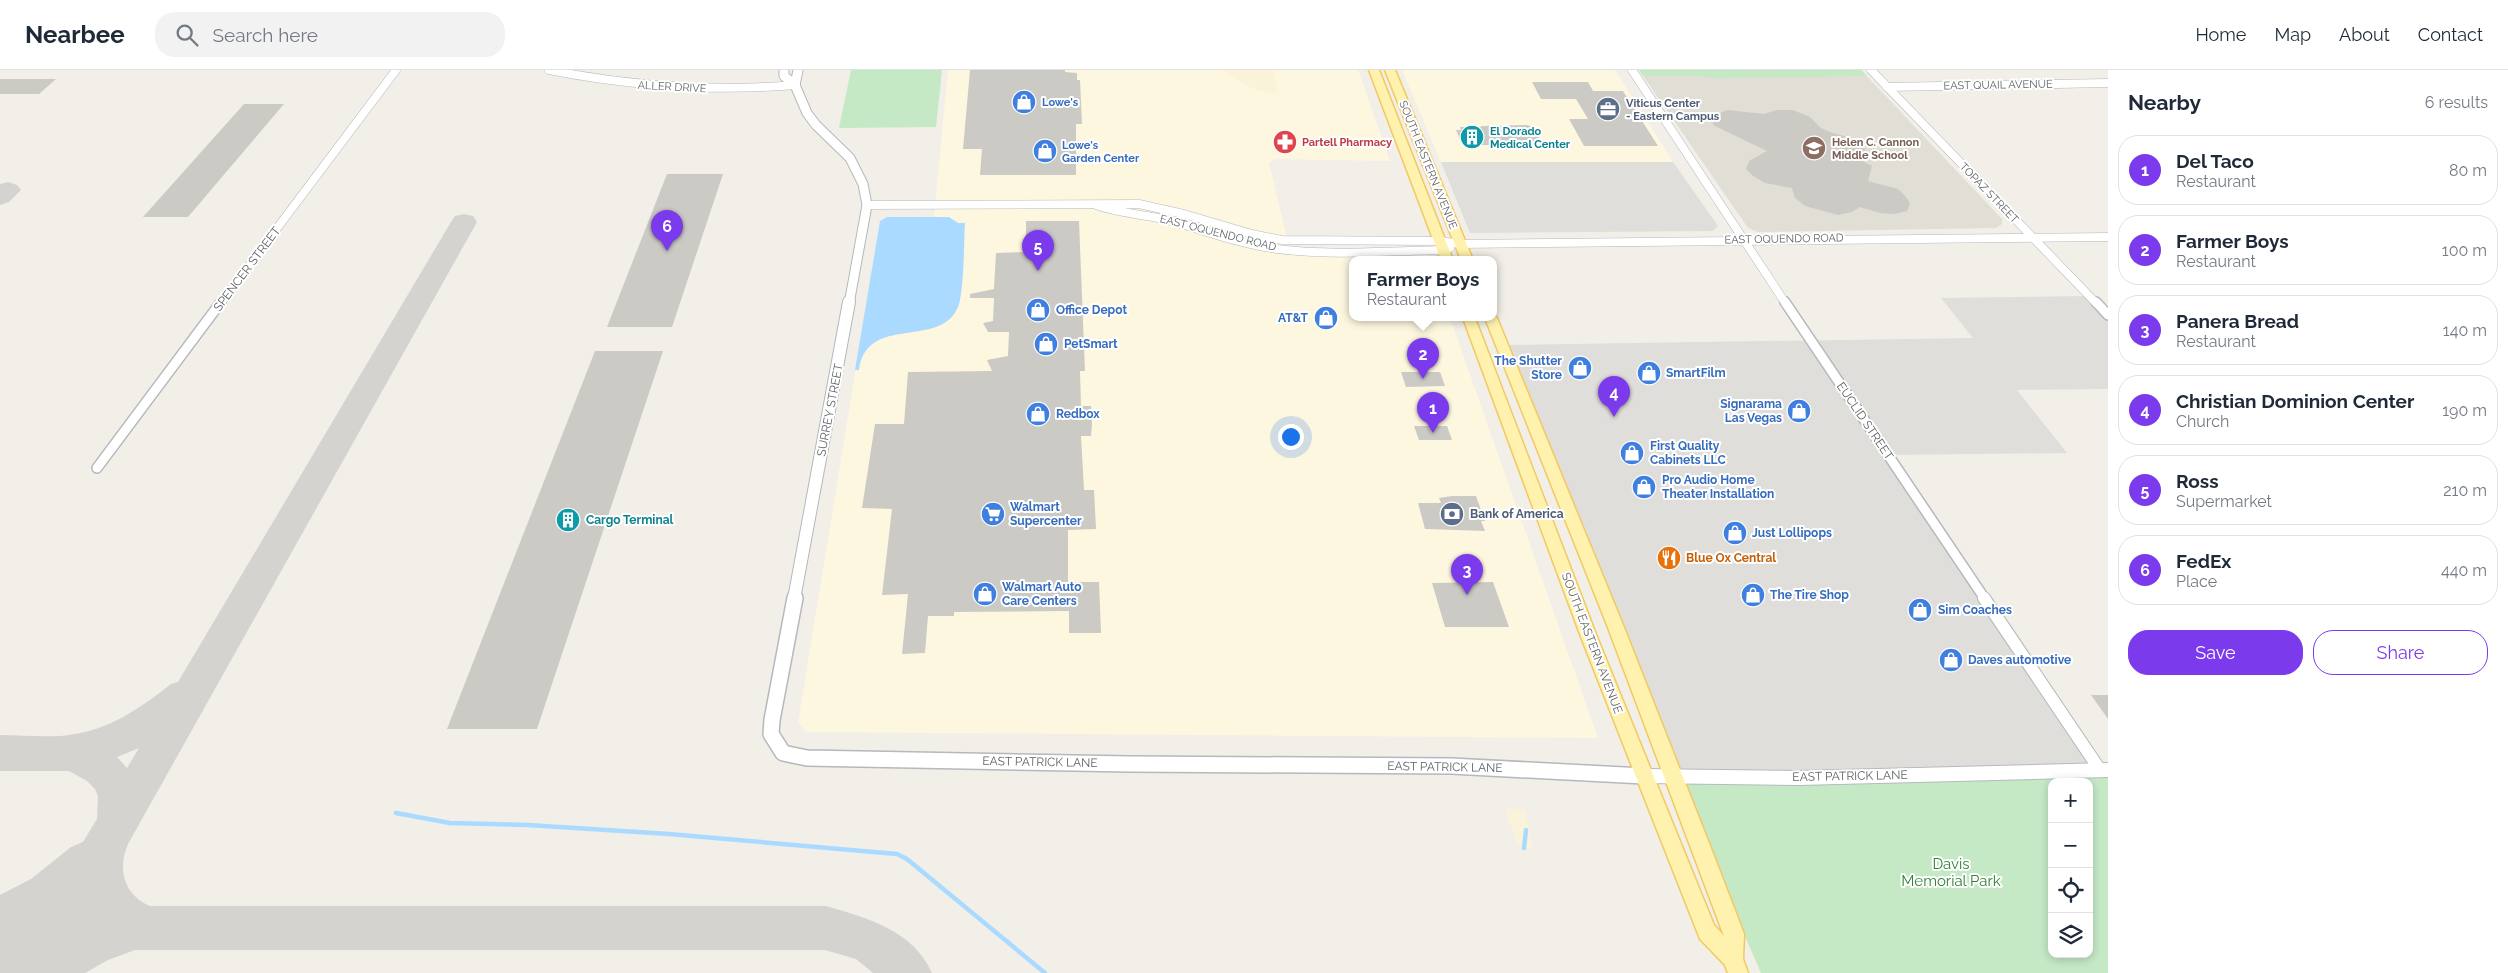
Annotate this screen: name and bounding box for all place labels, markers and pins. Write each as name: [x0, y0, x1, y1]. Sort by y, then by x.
shop icon: Lowe's: [1011, 89, 1037, 115]
place label: Lowe's: [1042, 96, 1079, 109]
office icon: Viticus Center - Eastern Campus: [1595, 96, 1621, 122]
place label: Viticus Center - Eastern Campus: [1626, 97, 1720, 123]
building icon: El Dorado Medical Center: [1459, 124, 1485, 150]
place label: El Dorado Medical Center: [1490, 125, 1571, 151]
pharmacy icon: Partell Pharmacy: [1272, 129, 1298, 155]
school or university icon: Helen C. Cannon Middle School: [1801, 135, 1827, 161]
place label: Partell Pharmacy: [1302, 136, 1392, 149]
place label: Helen C. Cannon Middle School: [1832, 136, 1920, 162]
shop icon: Lowe's Garden Center: [1032, 138, 1058, 164]
place label: Lowe's Garden Center: [1062, 139, 1140, 165]
pin: 6: [651, 210, 683, 251]
pin: 5: [1022, 230, 1054, 271]
shop icon: Office Depot: [1025, 297, 1051, 323]
place label: Office Depot: [1056, 303, 1127, 317]
shop icon: AT&T: [1313, 305, 1339, 331]
place label: AT&T: [1278, 311, 1309, 325]
shop icon: PetSmart: [1033, 331, 1059, 357]
place label: PetSmart: [1064, 337, 1118, 351]
pin: 2: [1407, 338, 1439, 379]
place label: The Shutter Store: [1494, 354, 1562, 382]
shop icon: The Shutter Store: [1567, 355, 1593, 381]
shop icon: SmartFilm: [1636, 360, 1662, 386]
place label: SmartFilm: [1666, 366, 1726, 380]
pin: 4: [1598, 376, 1630, 417]
pin: 1: [1417, 392, 1449, 433]
place label: Signarama Las Vegas: [1720, 397, 1782, 425]
shop icon: Signarama Las Vegas: [1786, 398, 1812, 424]
shop icon: Redbox: [1025, 401, 1051, 427]
place label: Redbox: [1056, 407, 1100, 421]
place label: First Quality Cabinets LLC: [1650, 439, 1726, 467]
shop icon: First Quality Cabinets LLC: [1619, 440, 1645, 466]
place label: Pro Audio Home Theater Installation: [1662, 473, 1774, 501]
shop icon: Pro Audio Home Theater Installation: [1631, 474, 1657, 500]
place label: Walmart Supercenter: [1010, 500, 1082, 528]
supermarket icon: Walmart Supercenter: [980, 501, 1006, 527]
bank icon: Bank of America: [1439, 501, 1465, 527]
building icon: Cargo Terminal: [555, 507, 581, 533]
place label: Bank of America: [1470, 507, 1564, 521]
place label: Cargo Terminal: [586, 513, 674, 527]
shop icon: Just Lollipops: [1722, 520, 1748, 546]
place label: Just Lollipops: [1752, 526, 1832, 540]
restaurant icon: Blue Ox Central: [1656, 545, 1682, 571]
place label: Blue Ox Central: [1686, 551, 1776, 565]
pin: 3: [1451, 554, 1483, 595]
place label: Walmart Auto Care Centers: [1002, 580, 1082, 608]
shop icon: Walmart Auto Care Centers: [972, 581, 998, 607]
shop icon: The Tire Shop: [1740, 582, 1766, 608]
place label: The Tire Shop: [1770, 588, 1849, 602]
shop icon: Sim Coaches: [1907, 597, 1933, 623]
place label: Sim Coaches: [1938, 603, 2012, 617]
shop icon: Daves automotive: [1938, 647, 1964, 673]
place label: Daves automotive: [1968, 653, 2071, 667]

